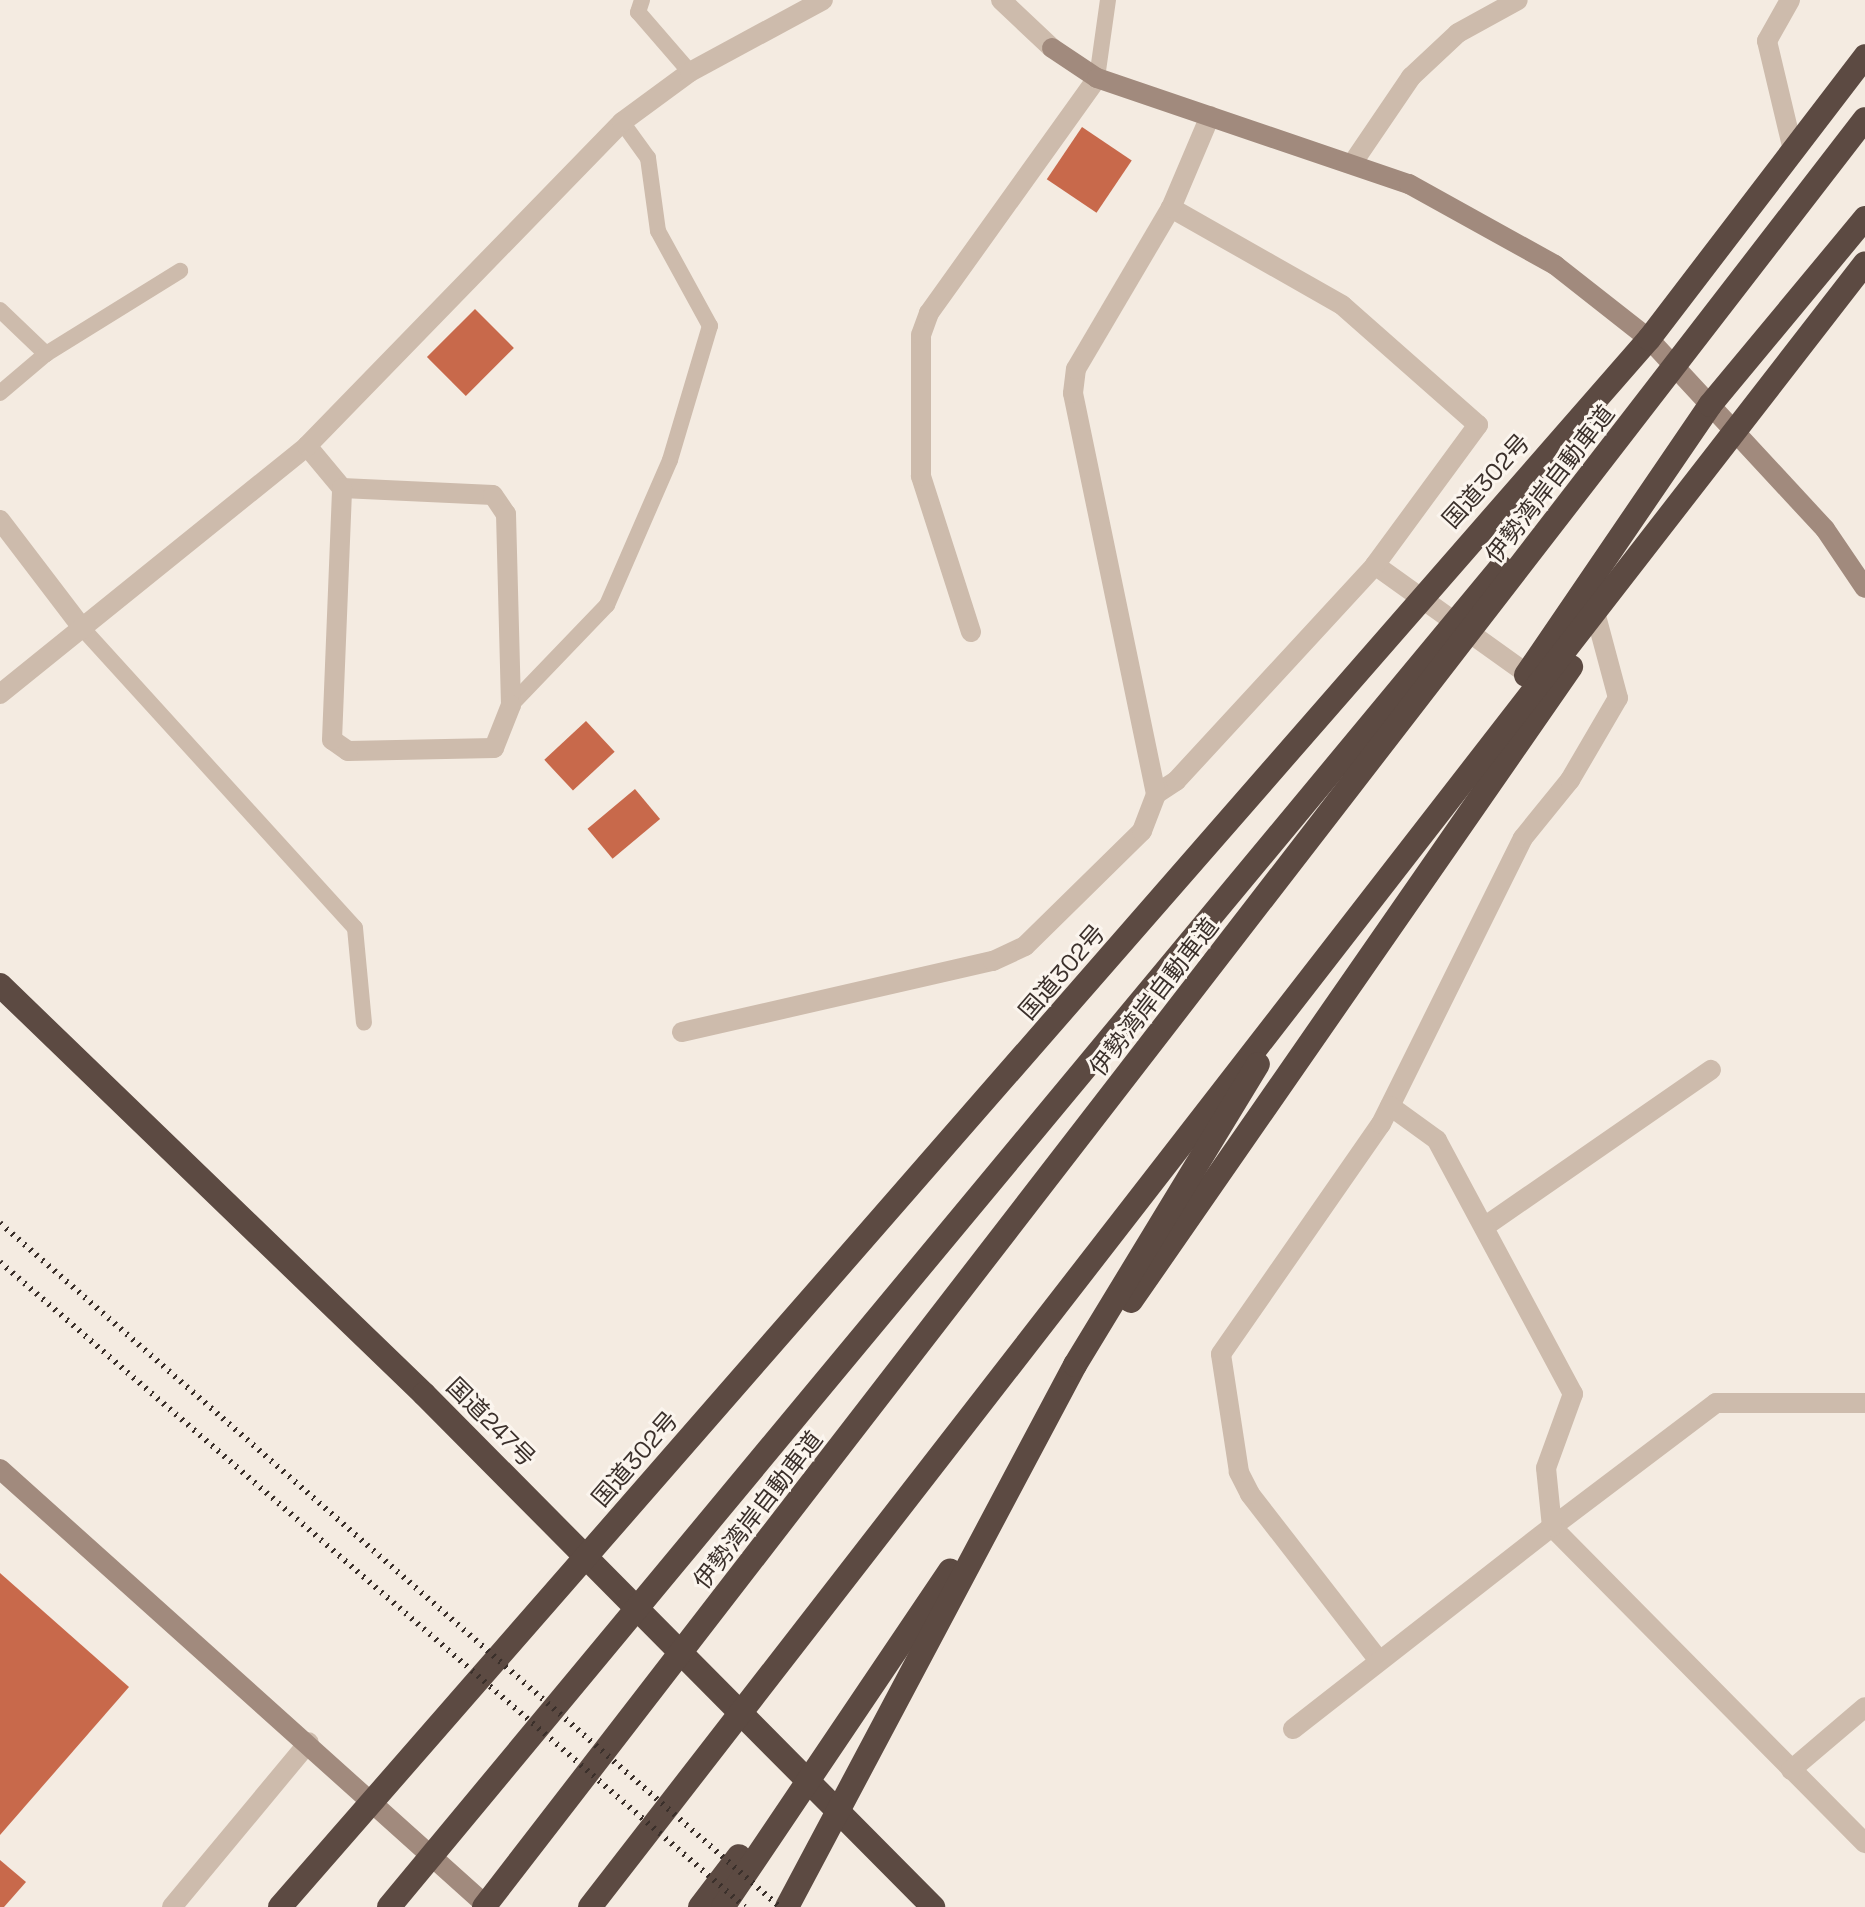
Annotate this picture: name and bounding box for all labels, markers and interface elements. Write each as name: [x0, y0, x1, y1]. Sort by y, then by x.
street label: 伊勢湾岸自動車道: [1480, 399, 1620, 569]
street label: 国道302号: [1436, 428, 1536, 534]
street label: 伊勢湾岸自動車道: [1084, 912, 1224, 1082]
street label: 国道302号: [1013, 919, 1111, 1025]
street label: 国道247号: [441, 1372, 541, 1472]
street label: 国道302号: [586, 1406, 684, 1512]
street label: 伊勢湾岸自動車道: [688, 1425, 828, 1595]

